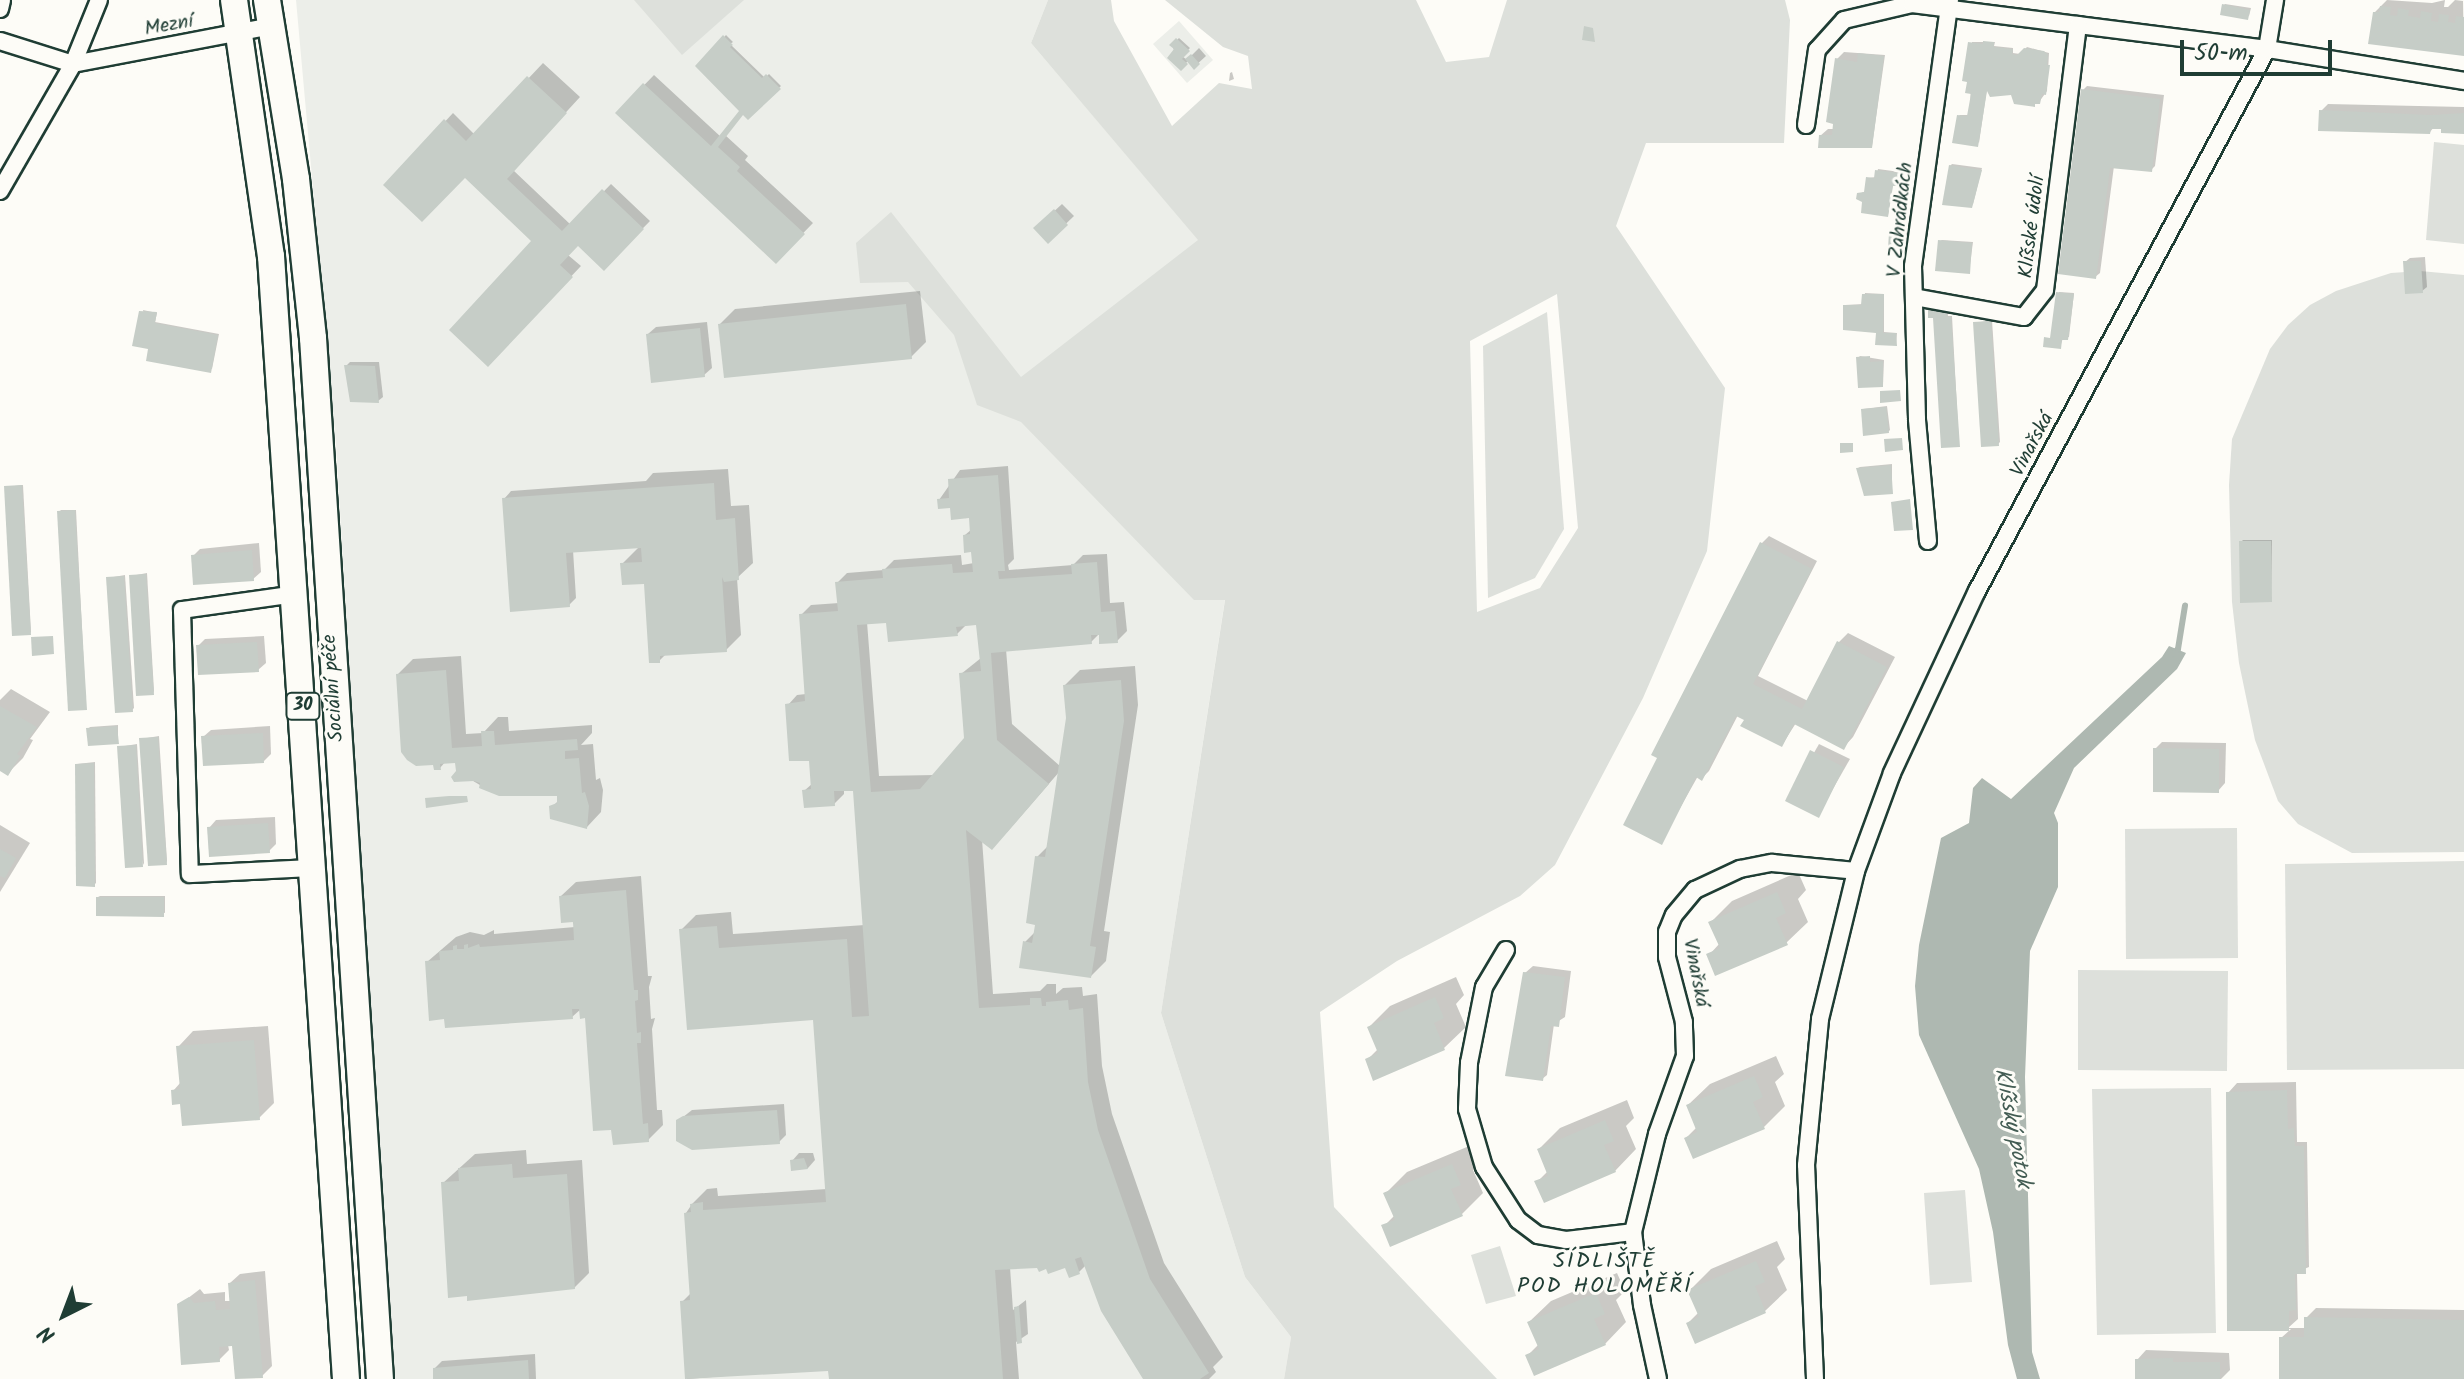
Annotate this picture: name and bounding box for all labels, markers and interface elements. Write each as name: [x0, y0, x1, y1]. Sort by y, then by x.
street label: Mezní: [143, 10, 195, 42]
scale bar: [2184, 24, 2336, 74]
text: 50 m: [2194, 34, 2248, 73]
street label: V Zahrádkách: [1883, 161, 1919, 279]
street label: Klíšské údolí: [2015, 174, 2051, 280]
street label: Vinařská: [2006, 409, 2060, 481]
street label: Sociální péče: [318, 634, 350, 742]
road number: 30: [285, 692, 321, 720]
street label: Vinařská: [1677, 937, 1713, 1009]
water label: Klíšský potok: [1987, 1066, 2037, 1190]
district label: SÍDLIŠTĚ POD HOLOMĚŘÍ: [1517, 1248, 1693, 1300]
north arrow: [24, 1275, 104, 1355]
text: N: [31, 1316, 64, 1351]

